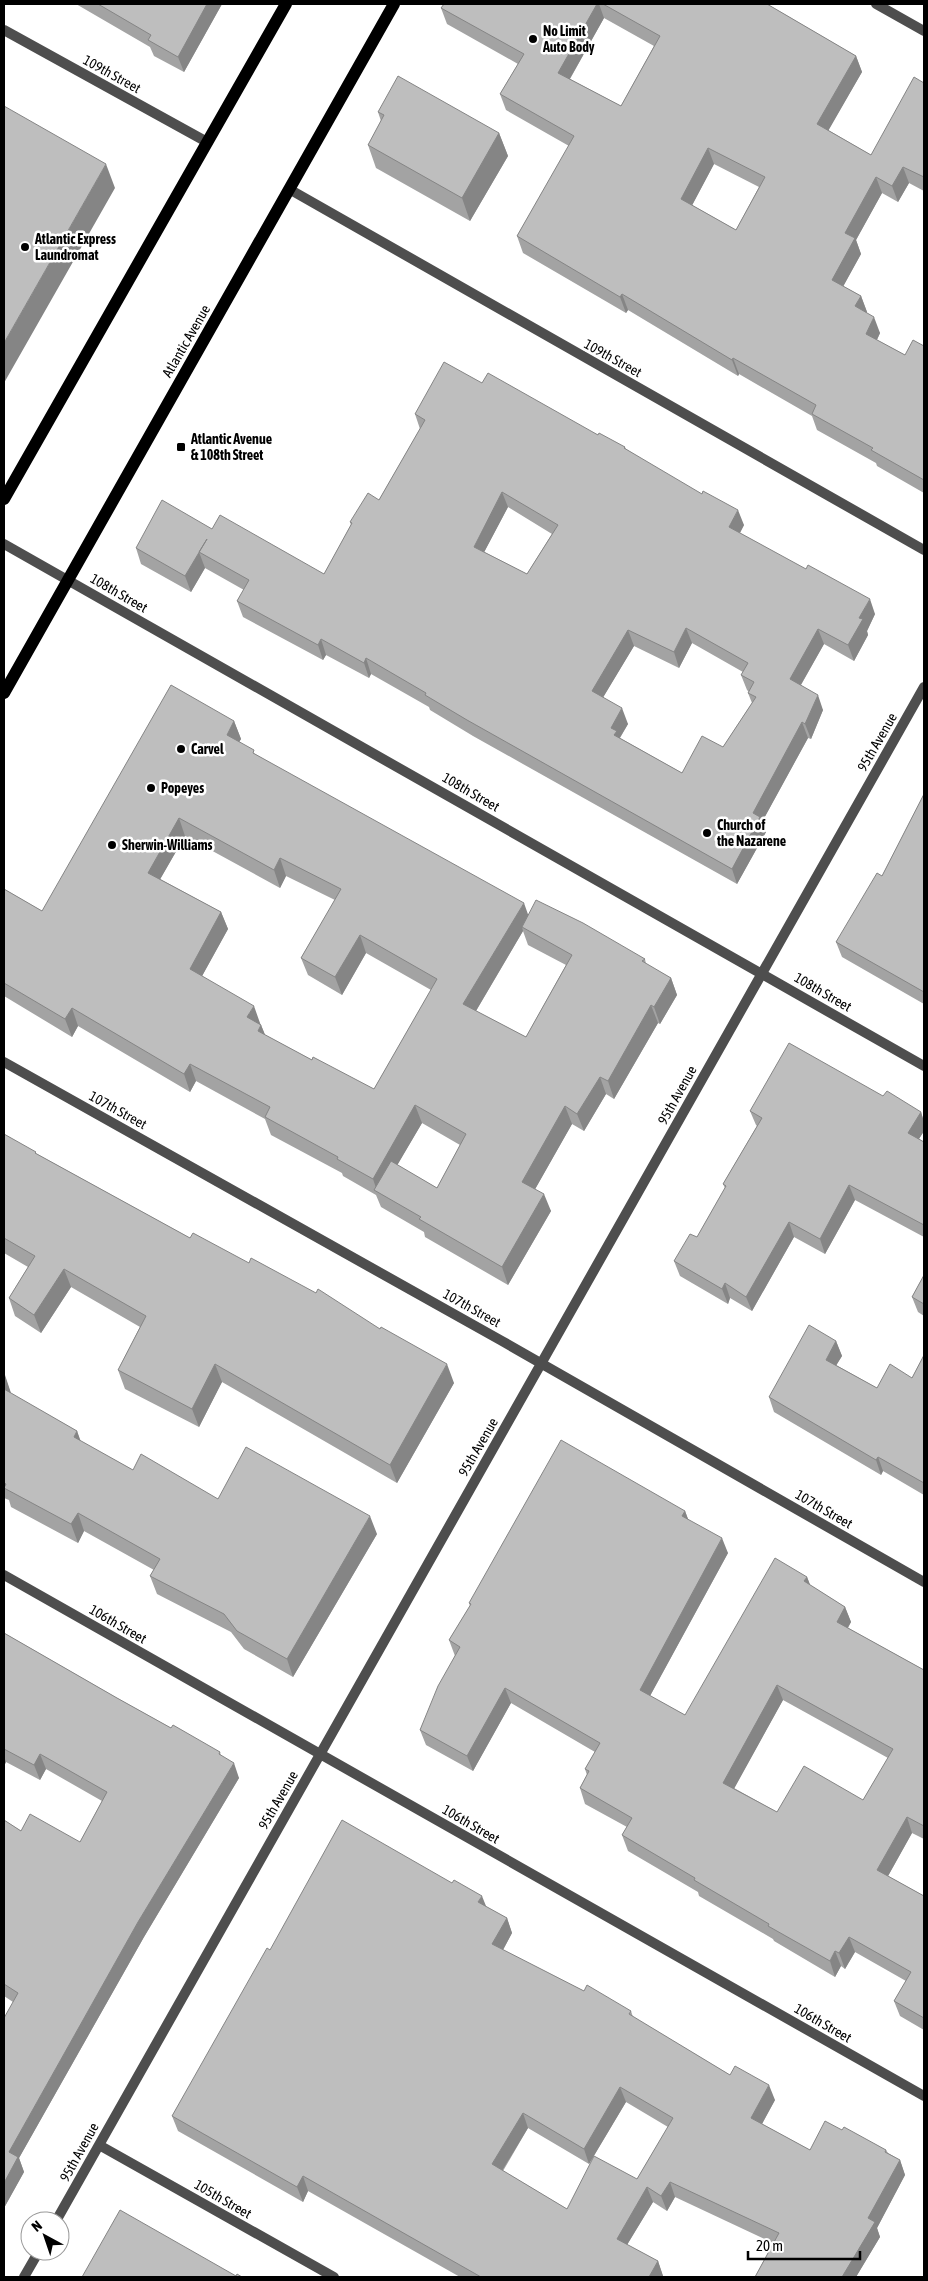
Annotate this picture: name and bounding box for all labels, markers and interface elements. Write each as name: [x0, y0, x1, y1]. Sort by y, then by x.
place label: No Limit Auto Body: [542, 23, 595, 55]
marker: No Limit Auto Body: [527, 33, 539, 45]
street label: 109th Street: [80, 52, 144, 96]
place label: Atlantic Express Laundromat: [34, 231, 116, 263]
marker: Atlantic Express Laundromat: [19, 241, 31, 253]
street label: Atlantic Avenue: [159, 302, 213, 380]
street label: 109th Street: [581, 336, 645, 380]
place label: Atlantic Avenue & 108th Street: [190, 431, 272, 463]
marker: Atlantic Avenue & 108th Street: [175, 441, 187, 453]
street label: 108th Street: [88, 570, 150, 616]
street label: 95th Avenue: [854, 710, 900, 774]
place label: Carvel: [191, 741, 224, 757]
marker: Carvel: [175, 743, 187, 755]
street label: 108th Street: [440, 769, 502, 815]
place label: Popeyes: [161, 780, 204, 796]
marker: Popeyes: [145, 782, 157, 794]
place label: Church of the Nazarene: [716, 817, 786, 849]
marker: Church of the Nazarene: [701, 827, 713, 839]
place label: Sherwin-Williams: [122, 837, 213, 853]
marker: Sherwin-Williams: [106, 839, 118, 851]
street label: 108th Street: [792, 969, 854, 1015]
street label: 95th Avenue: [654, 1063, 700, 1127]
street label: 107th Street: [86, 1088, 150, 1132]
street label: 107th Street: [440, 1286, 504, 1330]
street label: 95th Avenue: [455, 1415, 501, 1479]
street label: 107th Street: [793, 1486, 855, 1532]
street label: 106th Street: [87, 1601, 149, 1647]
street label: 95th Avenue: [255, 1768, 301, 1832]
street label: 106th Street: [440, 1801, 502, 1847]
street label: 106th Street: [792, 2000, 854, 2046]
street label: 95th Avenue: [56, 2120, 102, 2184]
street label: 105th Street: [192, 2176, 254, 2222]
north arrow: [20, 2211, 70, 2261]
text: N: [28, 2217, 45, 2235]
scale bar: [748, 2228, 860, 2260]
text: 20 m: [756, 2237, 783, 2254]

